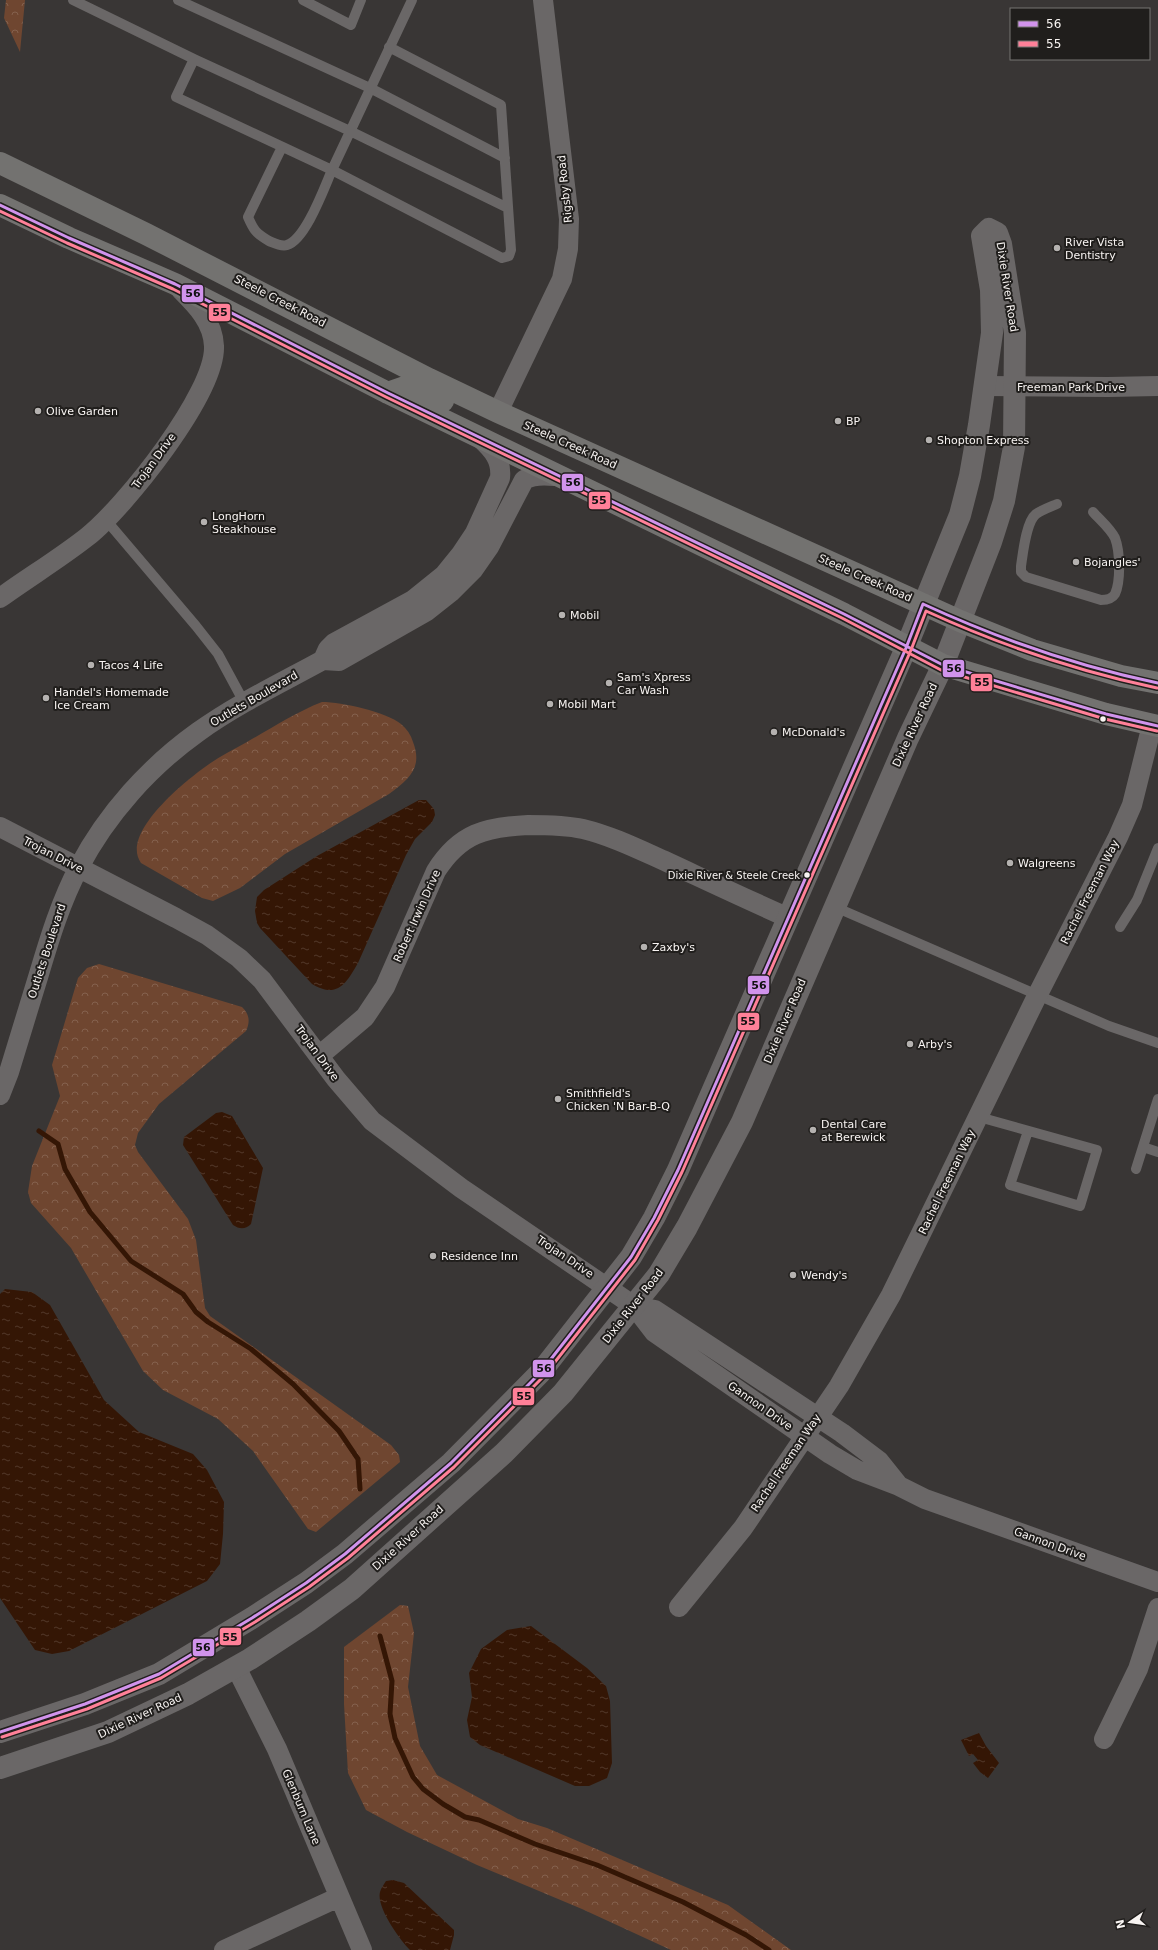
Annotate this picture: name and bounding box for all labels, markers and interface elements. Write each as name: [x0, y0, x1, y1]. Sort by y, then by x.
legend: [1010, 8, 1150, 60]
text: 56: [1046, 17, 1061, 31]
text: 55: [1046, 37, 1061, 51]
street label: Rigsby Road: [555, 154, 575, 224]
place label: River Vista Dentistry: [1065, 236, 1124, 262]
street label: Dixie River Road: [993, 241, 1021, 333]
marker: River Vista Dentistry: [1052, 243, 1062, 253]
street label: Steele Creek Road: [232, 272, 328, 330]
line badge: 56: [181, 284, 204, 303]
text: 56: [185, 287, 201, 300]
line badge: 55: [208, 303, 231, 322]
text: 55: [212, 306, 228, 319]
street label: Freeman Park Drive: [1017, 381, 1125, 394]
place label: Olive Garden: [46, 405, 118, 418]
marker: Olive Garden: [33, 406, 43, 416]
place label: BP: [846, 415, 861, 428]
marker: BP: [833, 416, 843, 426]
street label: Steele Creek Road: [521, 418, 619, 472]
street label: Trojan Drive: [129, 430, 179, 492]
place label: Shopton Express: [937, 434, 1029, 447]
marker: Shopton Express: [924, 435, 934, 445]
line badge: 56: [561, 473, 584, 492]
text: 56: [565, 476, 581, 489]
line badge: 55: [588, 491, 611, 510]
text: 55: [591, 494, 607, 507]
place label: LongHorn Steakhouse: [212, 510, 277, 536]
marker: LongHorn Steakhouse: [199, 517, 209, 527]
street label: Steele Creek Road: [816, 551, 914, 605]
place label: Bojangles': [1084, 556, 1141, 569]
marker: Bojangles': [1071, 557, 1081, 567]
place label: Mobil: [570, 609, 599, 622]
marker: Mobil: [557, 610, 567, 620]
place label: Tacos 4 Life: [98, 659, 163, 672]
line badge: 56: [942, 659, 965, 678]
marker: Tacos 4 Life: [86, 660, 96, 670]
text: 56: [946, 662, 962, 675]
street label: Outlets Boulevard: [208, 669, 300, 729]
place label: Sam's Xpress Car Wash: [617, 671, 691, 697]
line badge: 55: [970, 673, 993, 692]
text: 55: [974, 676, 990, 689]
marker: Sam's Xpress Car Wash: [604, 678, 614, 688]
street label: Dixie River Road: [890, 681, 940, 769]
place label: Handel's Homemade Ice Cream: [54, 686, 169, 712]
marker: Handel's Homemade Ice Cream: [41, 693, 51, 703]
place label: Mobil Mart: [558, 698, 617, 711]
marker: Mobil Mart: [545, 699, 555, 709]
unlabelled marker: [1098, 714, 1108, 724]
place label: McDonald's: [782, 726, 846, 739]
marker: McDonald's: [769, 727, 779, 737]
street label: Trojan Drive: [20, 834, 85, 876]
street label: Rachel Freeman Way: [1058, 837, 1122, 946]
place label: Walgreens: [1018, 857, 1076, 870]
marker: Walgreens: [1005, 858, 1015, 868]
street label: Robert Irwin Drive: [391, 868, 443, 964]
place label: Dixie River & Steele Creek: [668, 870, 800, 881]
marker: Dixie River & Steele Creek: [802, 870, 812, 880]
street label: Outlets Boulevard: [26, 902, 68, 1000]
place label: Zaxby's: [652, 941, 695, 954]
marker: Zaxby's: [639, 942, 649, 952]
line badge: 56: [747, 975, 770, 995]
street label: Dixie River Road: [761, 977, 809, 1065]
text: 56: [751, 979, 767, 992]
line badge: 55: [737, 1012, 760, 1031]
text: 55: [740, 1015, 756, 1028]
street label: Trojan Drive: [292, 1022, 342, 1084]
place label: Arby's: [918, 1038, 953, 1051]
marker: Arby's: [905, 1039, 915, 1049]
place label: Smithfield's Chicken 'N Bar-B-Q: [566, 1087, 670, 1113]
marker: Smithfield's Chicken 'N Bar-B-Q: [553, 1094, 563, 1104]
place label: Dental Care at Berewick: [821, 1118, 887, 1144]
marker: Dental Care at Berewick: [808, 1125, 818, 1135]
street label: Rachel Freeman Way: [916, 1127, 978, 1237]
street label: Trojan Drive: [533, 1233, 596, 1281]
place label: Residence Inn: [441, 1250, 518, 1263]
marker: Residence Inn: [428, 1251, 438, 1261]
street label: Dixie River Road: [600, 1266, 666, 1346]
place label: Wendy's: [801, 1269, 847, 1282]
marker: Wendy's: [788, 1270, 798, 1280]
line badge: 56: [532, 1359, 555, 1378]
text: 56: [536, 1362, 552, 1375]
street label: Gannon Drive: [725, 1379, 795, 1433]
line badge: 55: [512, 1387, 535, 1406]
text: 55: [516, 1390, 532, 1403]
street label: Rachel Freeman Way: [748, 1411, 824, 1514]
street label: Dixie River Road: [370, 1503, 446, 1573]
street label: Gannon Drive: [1012, 1525, 1088, 1563]
line badge: 55: [219, 1627, 242, 1646]
text: 55: [222, 1631, 238, 1644]
line badge: 56: [192, 1638, 215, 1657]
text: 56: [195, 1641, 211, 1654]
street label: Dixie River Road: [96, 1691, 184, 1741]
street label: Glenburn Lane: [279, 1767, 323, 1847]
north arrow: [1110, 1902, 1150, 1942]
text: N: [1113, 1918, 1128, 1930]

